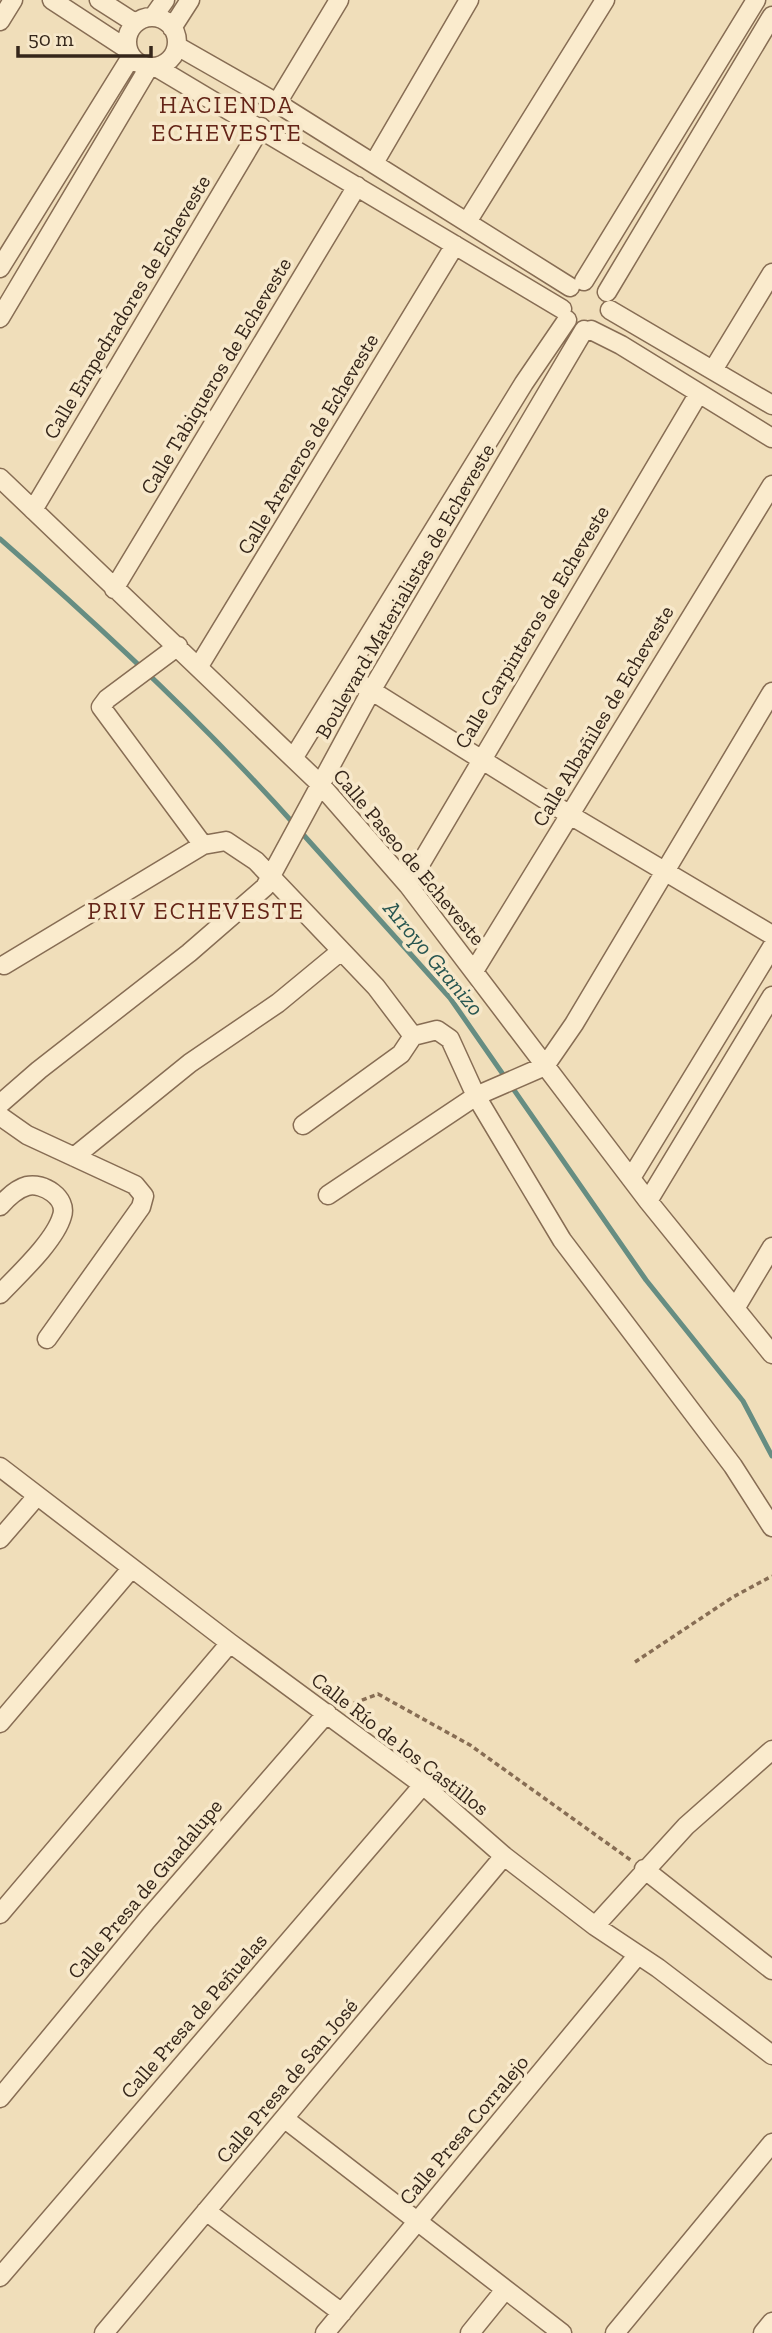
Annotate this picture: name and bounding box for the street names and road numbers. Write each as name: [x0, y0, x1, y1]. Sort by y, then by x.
street label: Calle Empedradores de Echeveste: [38, 170, 215, 443]
street label: Calle Tabiqueros de Echeveste: [135, 253, 296, 499]
street label: Calle Areneros de Echeveste: [232, 329, 384, 559]
street label: Boulevard Materialistas de Echeveste: [310, 439, 500, 743]
street label: Calle Carpinteros de Echeveste: [449, 501, 614, 753]
street label: Calle Albañiles de Echeveste: [527, 601, 679, 831]
street label: Calle Paseo de Echeveste: [328, 763, 491, 950]
street label: Calle Río de los Castillos: [307, 1667, 494, 1821]
street label: Calle Presa de Guadalupe: [62, 1793, 227, 1984]
street label: Calle Presa de Peñuelas: [115, 1928, 272, 2103]
street label: Calle Presa de San José: [210, 1993, 363, 2168]
street label: Calle Presa Corralejo: [394, 2050, 534, 2210]

